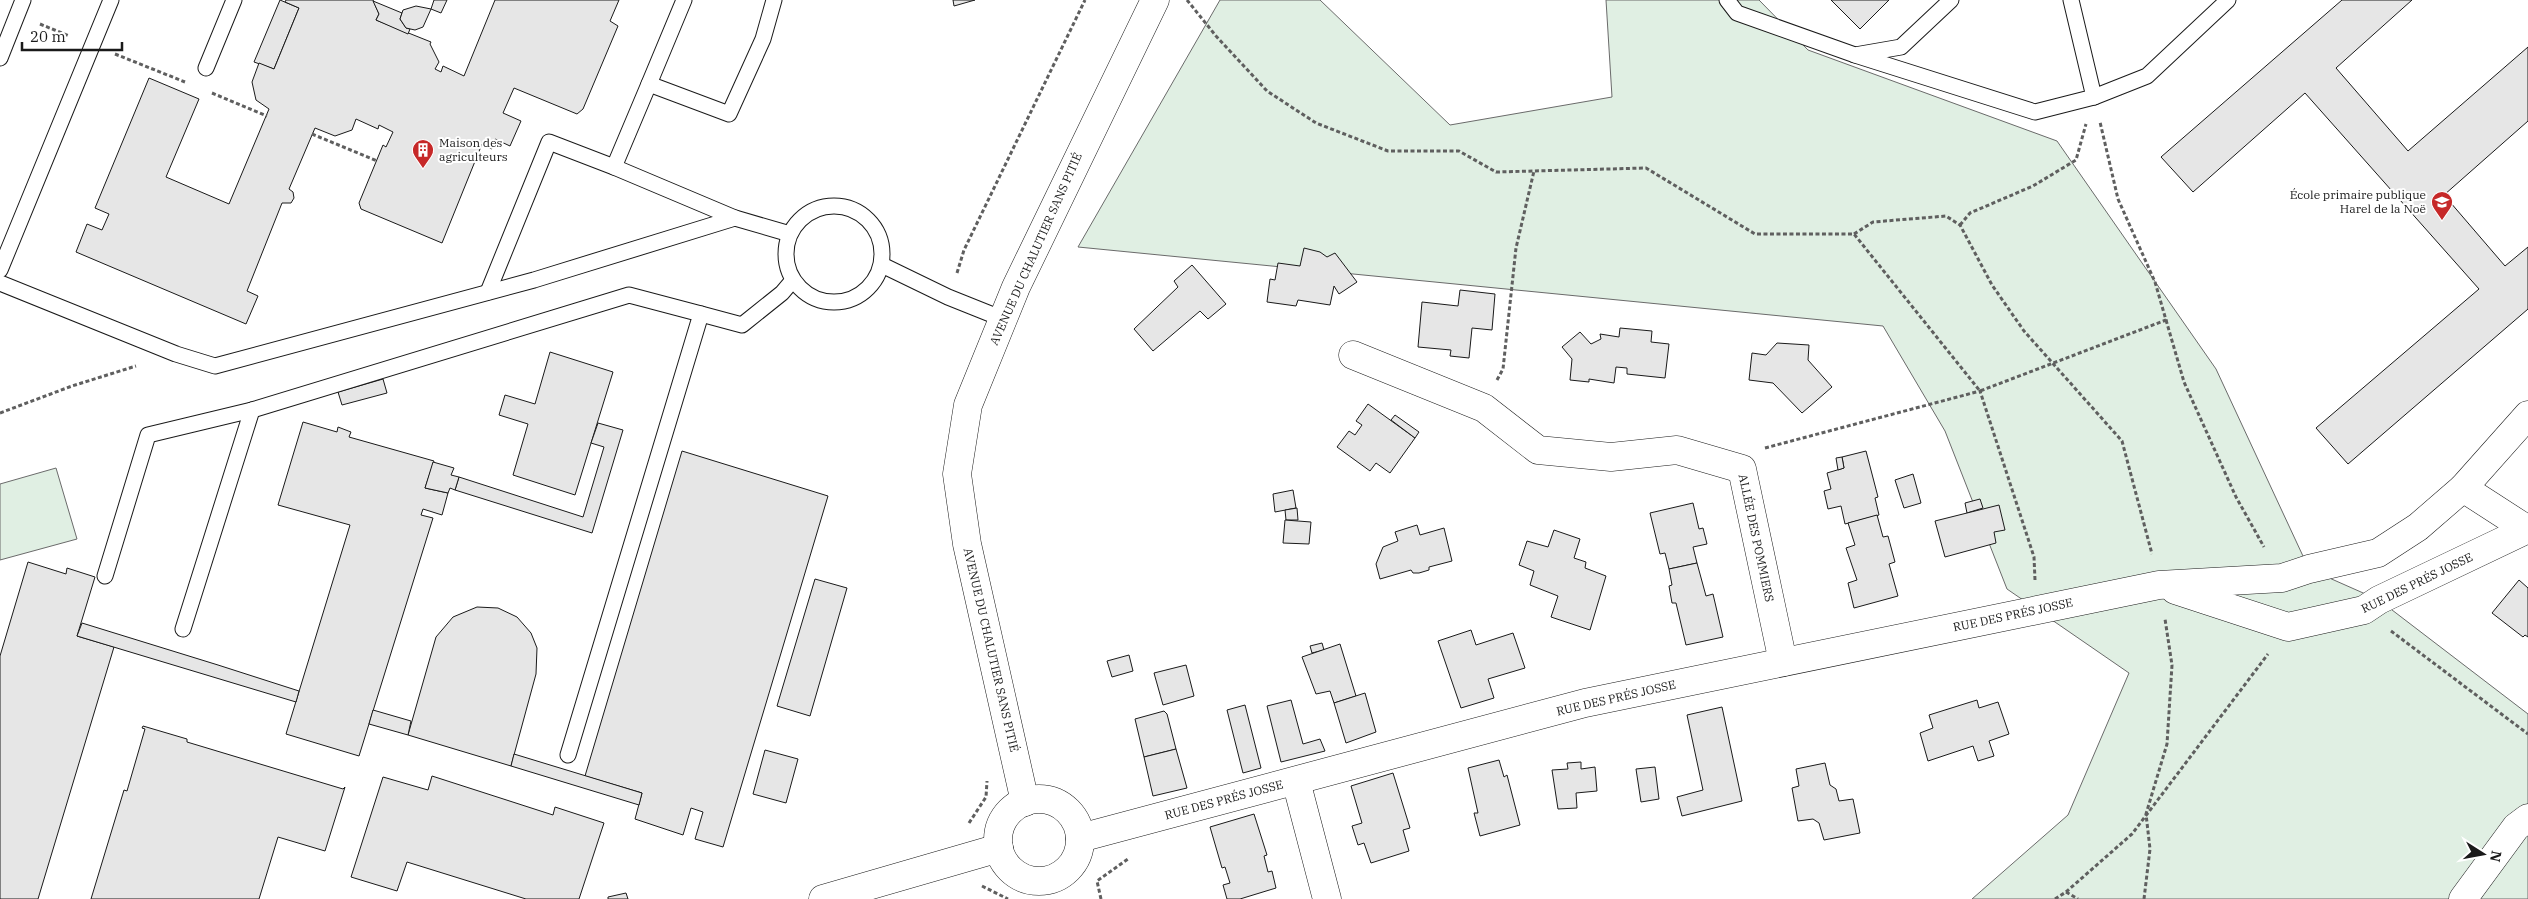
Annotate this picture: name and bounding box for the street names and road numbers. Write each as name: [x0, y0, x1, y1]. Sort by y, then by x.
street label: AVENUE DU CHALUTIER SANS PITIÉ: [986, 150, 1085, 347]
street label: ALLÉE DES POMMIERS: [1736, 472, 1777, 603]
street label: AVENUE DU CHALUTIER SANS PITIÉ: [961, 546, 1022, 753]
street label: RUE DES PRÉS JOSSE: [2359, 549, 2475, 616]
street label: RUE DES PRÉS JOSSE: [1952, 594, 2074, 635]
street label: RUE DES PRÉS JOSSE: [1555, 676, 1677, 719]
street label: RUE DES PRÉS JOSSE: [1163, 776, 1285, 823]

